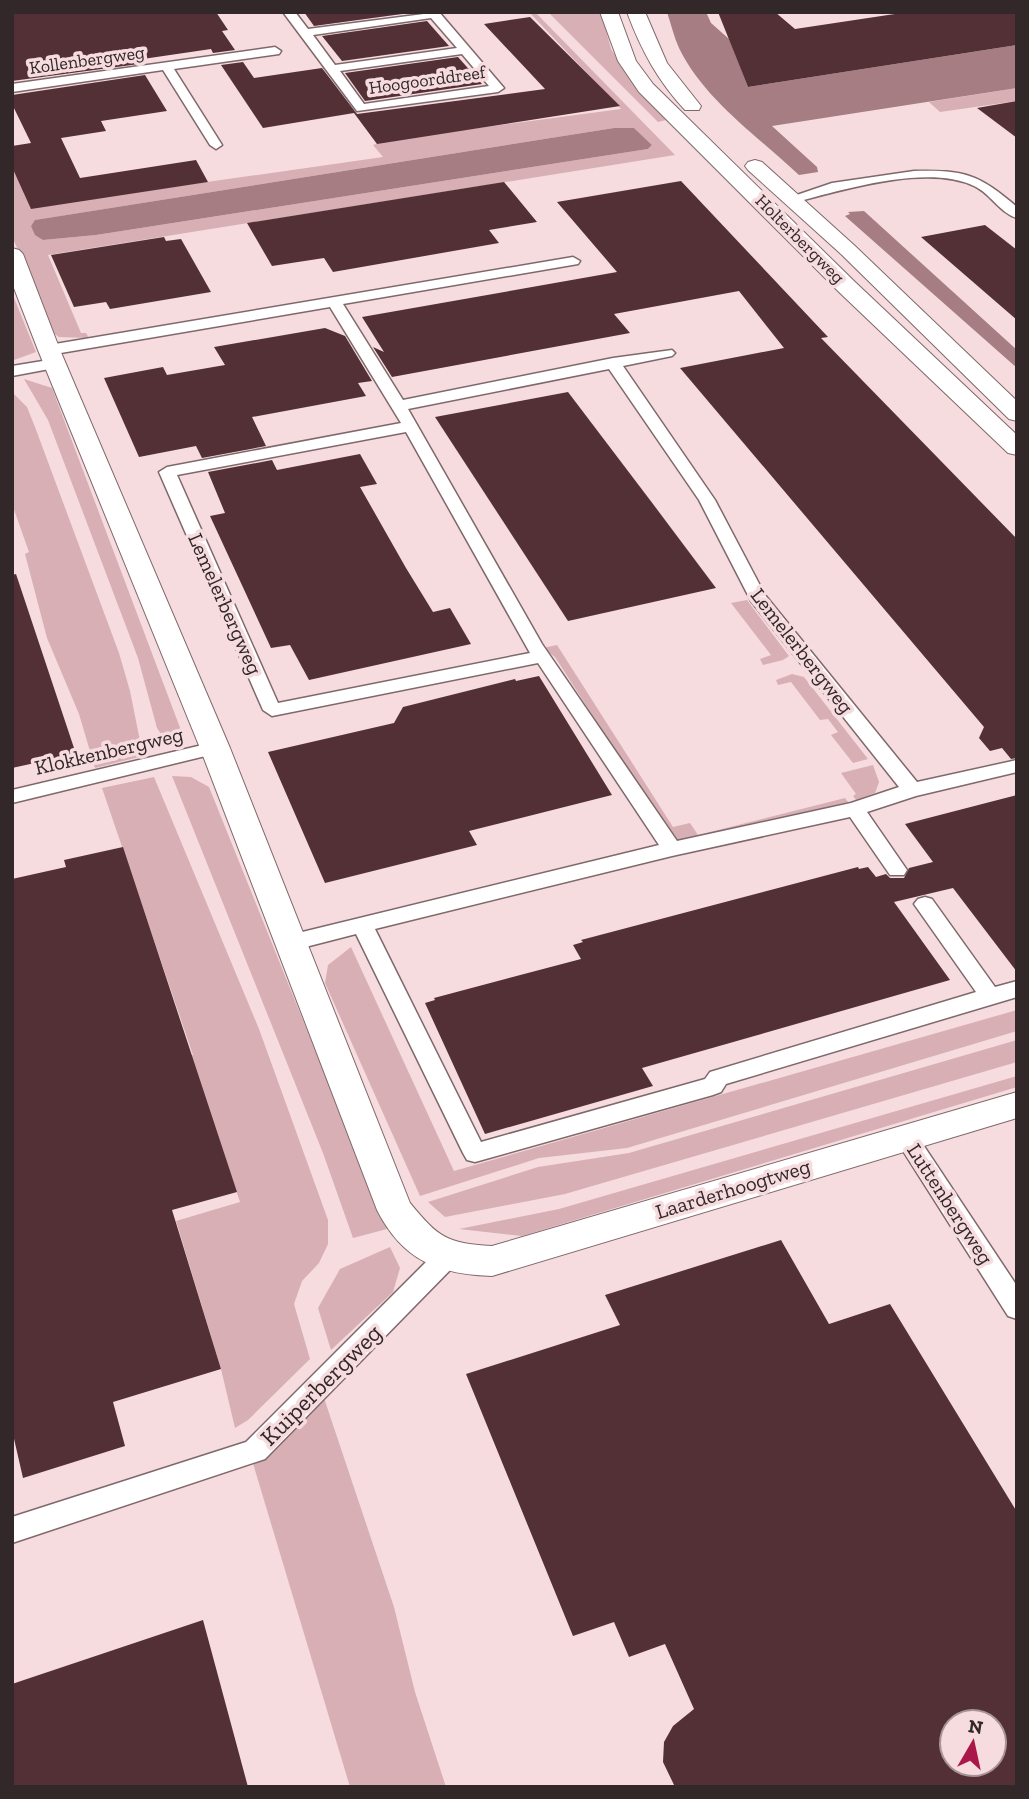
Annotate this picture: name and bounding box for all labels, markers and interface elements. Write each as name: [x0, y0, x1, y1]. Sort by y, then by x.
street label: Kollenbergweg: [28, 41, 146, 79]
street label: Hoogoorddreef: [367, 61, 488, 99]
street label: Holterbergweg: [751, 190, 849, 288]
street label: Lemelerbergweg: [183, 529, 268, 679]
street label: Lemelerbergweg: [746, 583, 859, 719]
street label: Klokkenbergweg: [32, 721, 186, 780]
street label: Luttenbergweg: [902, 1139, 999, 1269]
street label: Laarderhoogtweg: [652, 1153, 814, 1224]
street label: Kuiperbergweg: [254, 1318, 387, 1451]
north arrow: [938, 1708, 1008, 1778]
text: N: [967, 1714, 985, 1739]

